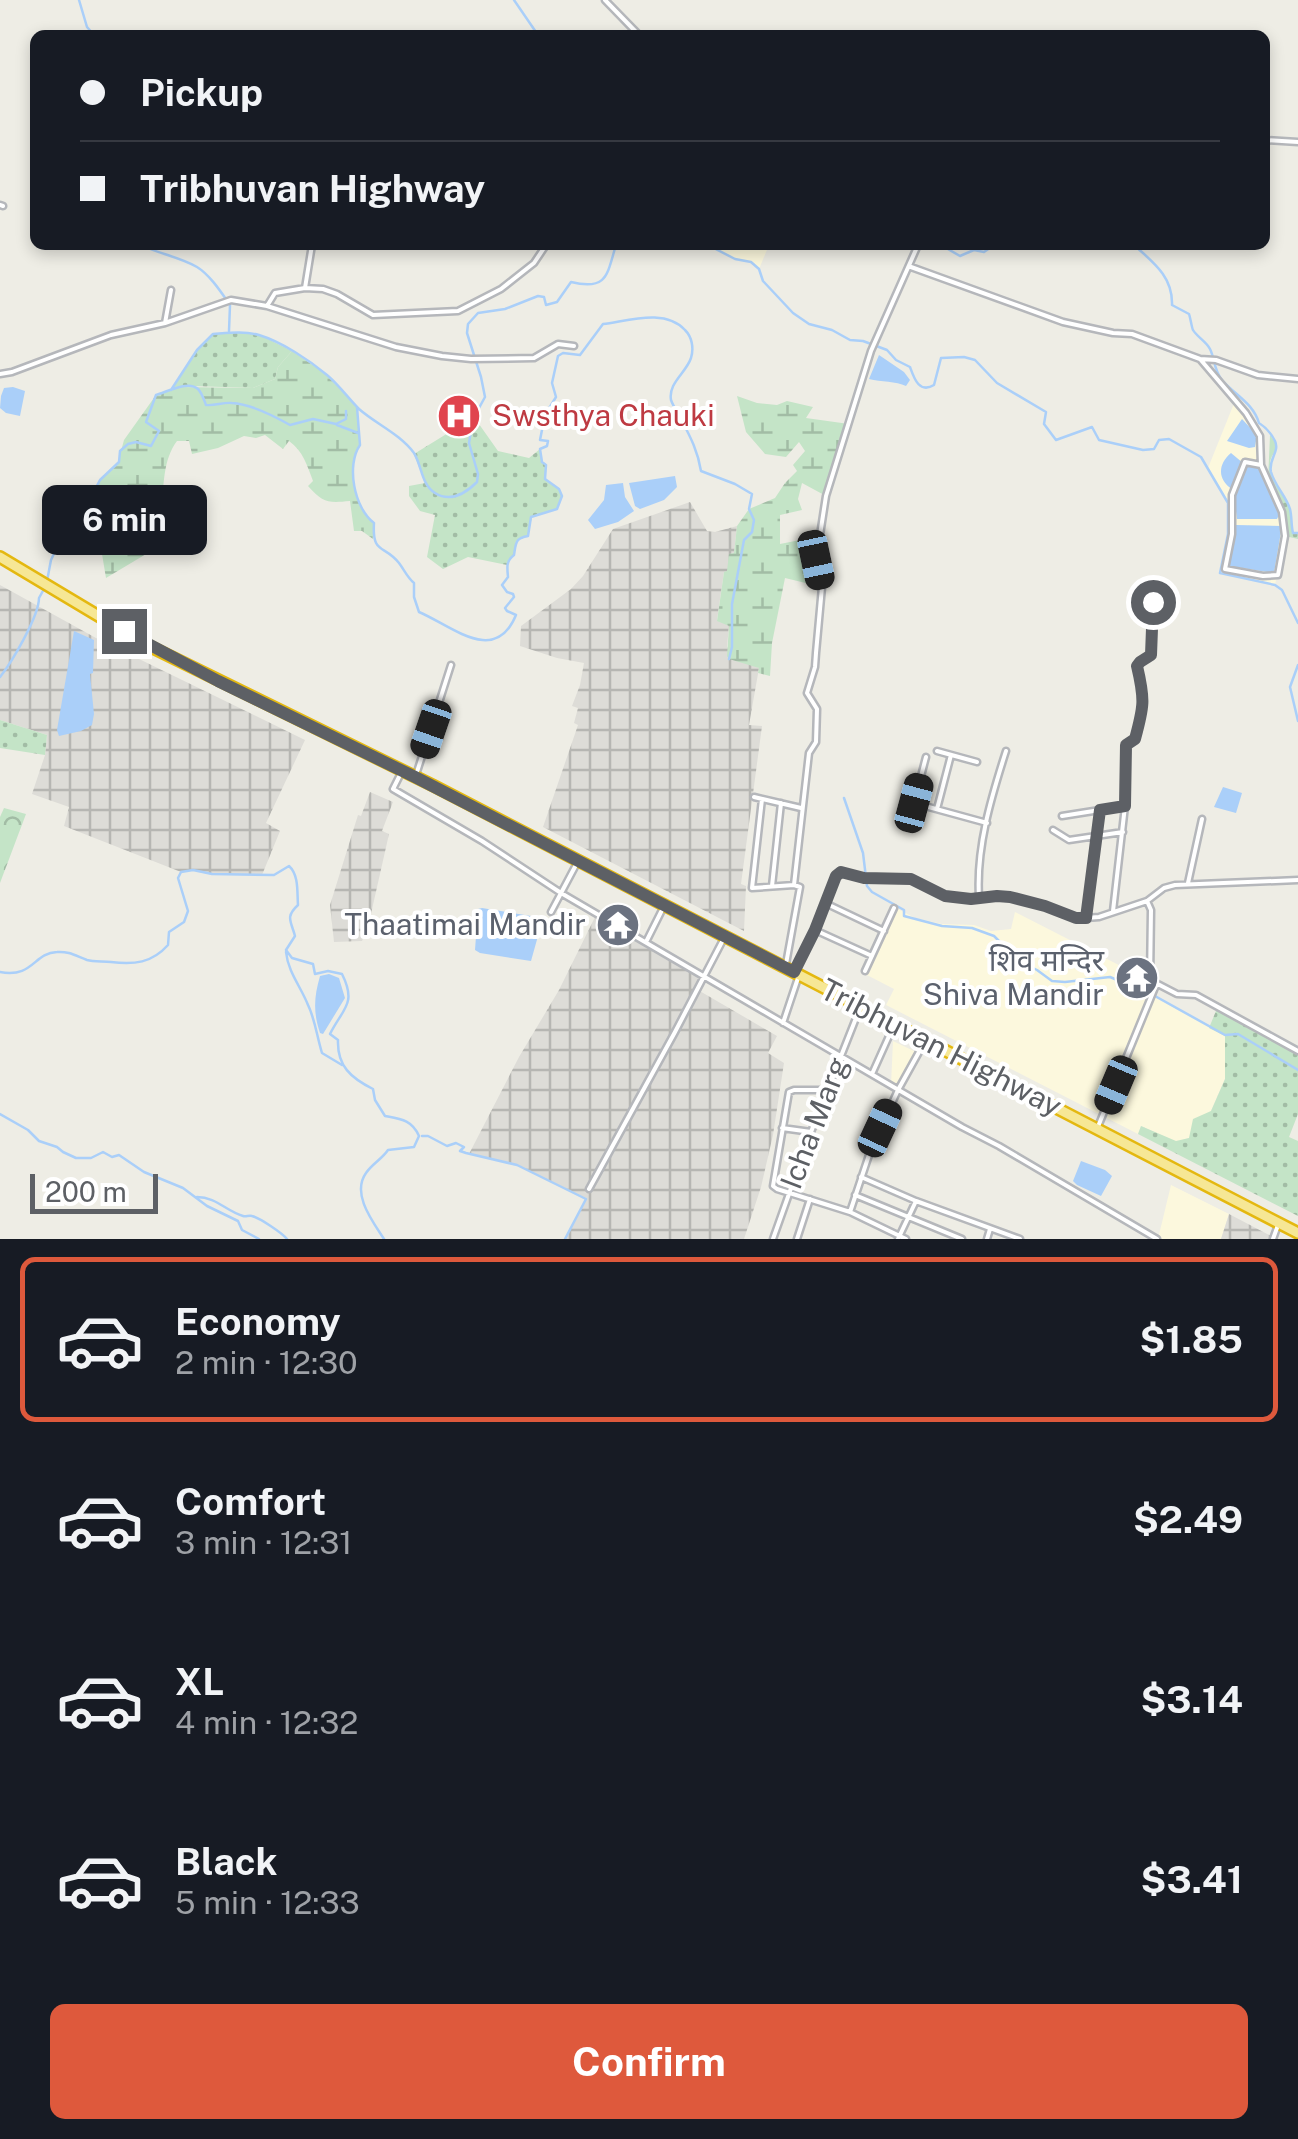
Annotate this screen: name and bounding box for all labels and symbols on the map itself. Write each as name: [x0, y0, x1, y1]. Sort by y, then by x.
hospital icon: Swsthya Chauki: [436, 393, 482, 439]
place label: Swsthya Chauki: [492, 397, 715, 433]
callout: 6 min: [42, 486, 206, 556]
car: [795, 528, 837, 592]
route start: [1131, 580, 1176, 625]
route end: [102, 609, 147, 654]
car: [407, 696, 455, 762]
car: [892, 770, 936, 836]
temple icon: Thaatimai Mandir: [595, 902, 641, 948]
place label: Thaatimai Mandir: [344, 906, 586, 942]
place label: शिव मन्दिर Shiva Mandir: [923, 942, 1105, 1012]
temple icon: शिव मन्दिर Shiva Mandir: [1114, 955, 1160, 1001]
street label: Tribhuvan Highway: [815, 971, 1068, 1123]
street label: Icha Marg: [772, 1052, 856, 1194]
car: [1090, 1052, 1142, 1118]
car: [854, 1094, 906, 1162]
scale bar: [30, 1169, 158, 1214]

